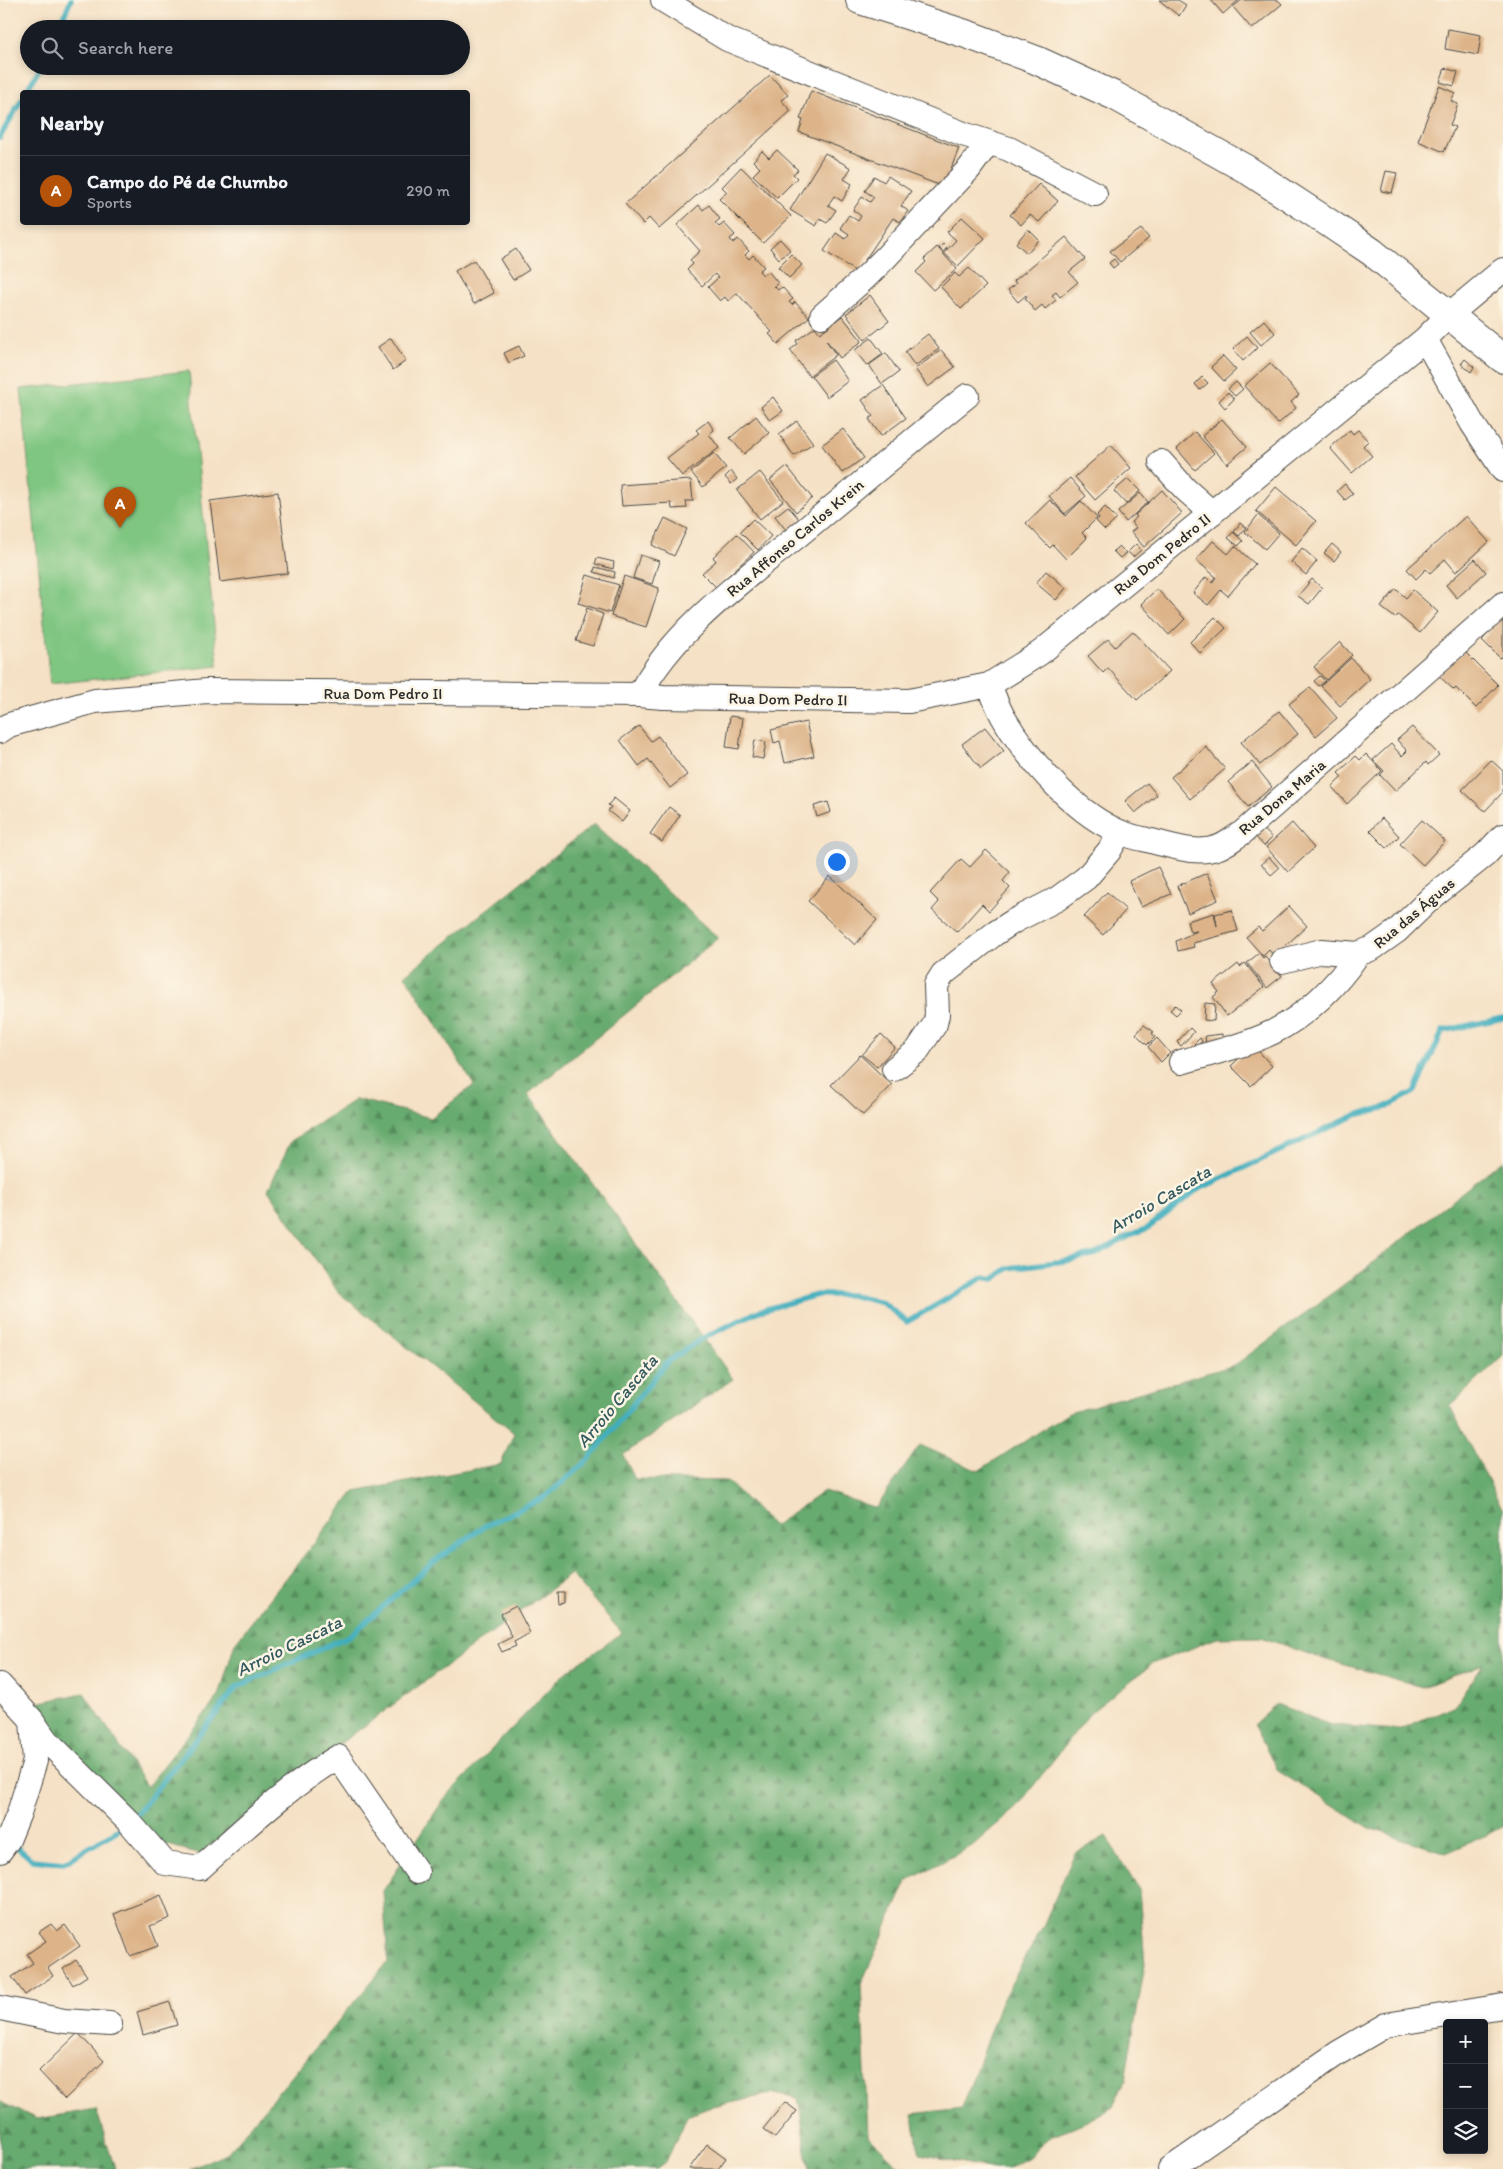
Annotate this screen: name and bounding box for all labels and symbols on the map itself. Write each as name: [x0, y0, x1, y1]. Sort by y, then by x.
street label: Rua Affonso Carlos Krein: [723, 475, 867, 601]
pin: A: [104, 487, 136, 528]
street label: Rua Dom Pedro II: [1110, 509, 1214, 599]
street label: Rua Dom Pedro II: [323, 684, 443, 703]
street label: Rua Dom Pedro II: [728, 688, 848, 710]
street label: Rua Dona Maria: [1235, 755, 1330, 839]
your location: [824, 849, 850, 875]
street label: Rua das Águas: [1370, 874, 1458, 952]
water label: Arroio Cascata: [1105, 1160, 1215, 1238]
water label: Arroio Cascata: [572, 1350, 663, 1452]
water label: Arroio Cascata: [233, 1611, 346, 1681]

